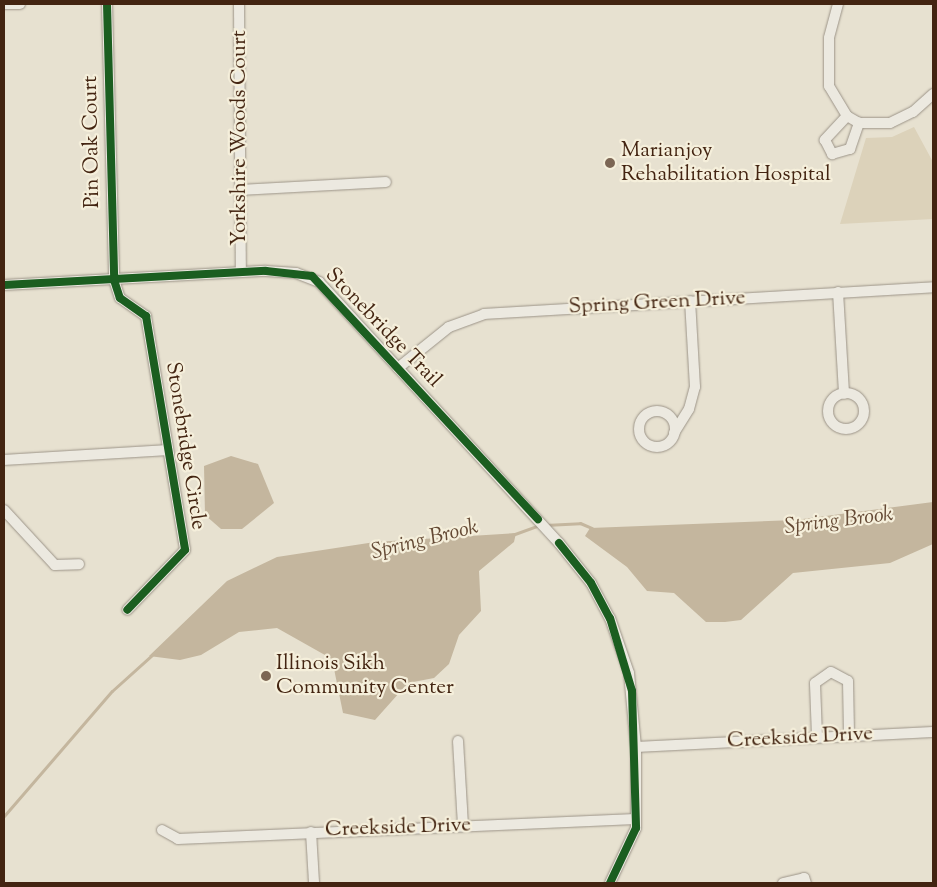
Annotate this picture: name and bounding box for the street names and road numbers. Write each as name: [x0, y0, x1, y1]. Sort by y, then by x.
street label: Yorkshire Woods Court: [227, 30, 253, 246]
street label: Pin Oak Court: [78, 75, 106, 209]
street label: Stonebridge Trail: [320, 263, 446, 393]
street label: Spring Green Drive: [568, 286, 746, 320]
street label: Stonebridge Circle: [159, 360, 211, 532]
street label: Creekside Drive: [726, 722, 874, 754]
street label: Creekside Drive: [325, 813, 471, 843]

